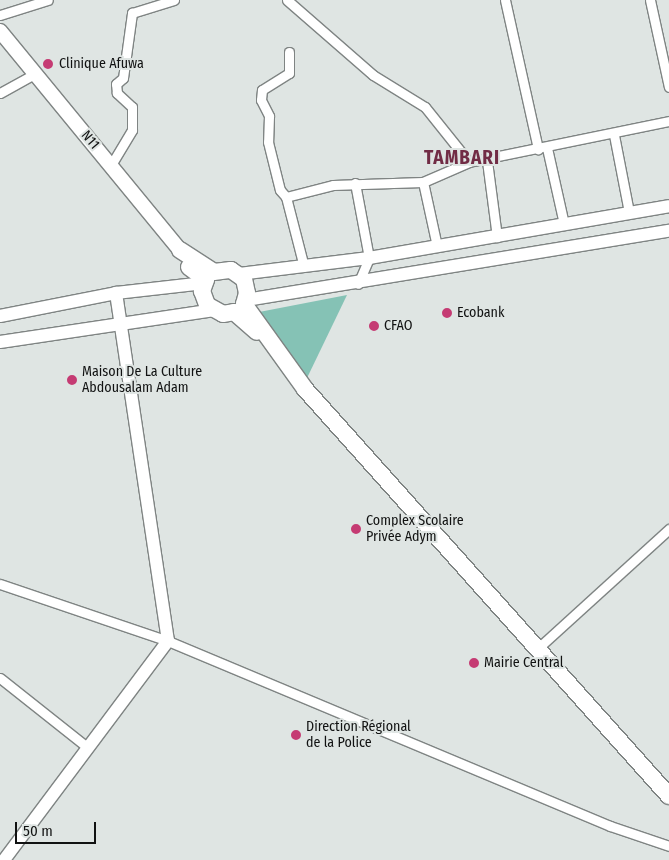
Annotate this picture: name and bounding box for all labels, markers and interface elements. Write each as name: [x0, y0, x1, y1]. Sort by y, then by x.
place label: Clinique Afuwa: [59, 56, 144, 72]
marker: Clinique Afuwa: [41, 57, 55, 71]
street label: N11: [77, 127, 103, 153]
district label: TAMBARI: [423, 147, 501, 169]
place label: Ecobank: [457, 305, 504, 321]
marker: Ecobank: [441, 307, 453, 319]
place label: CFAO: [384, 318, 413, 334]
marker: CFAO: [368, 320, 380, 332]
place label: Maison De La Culture Abdousalam Adam: [82, 364, 202, 397]
marker: Maison De La Culture Abdousalam Adam: [66, 374, 78, 386]
place label: Complex Scolaire Privée Adym: [366, 513, 464, 546]
marker: Complex Scolaire Privée Adym: [350, 523, 362, 535]
place label: Mairie Central: [484, 655, 564, 671]
marker: Mairie Central: [468, 657, 480, 669]
place label: Direction Régional de la Police: [306, 719, 411, 752]
marker: Direction Régional de la Police: [290, 729, 302, 741]
scale bar: [18, 812, 99, 844]
text: 50 m: [23, 822, 53, 840]

